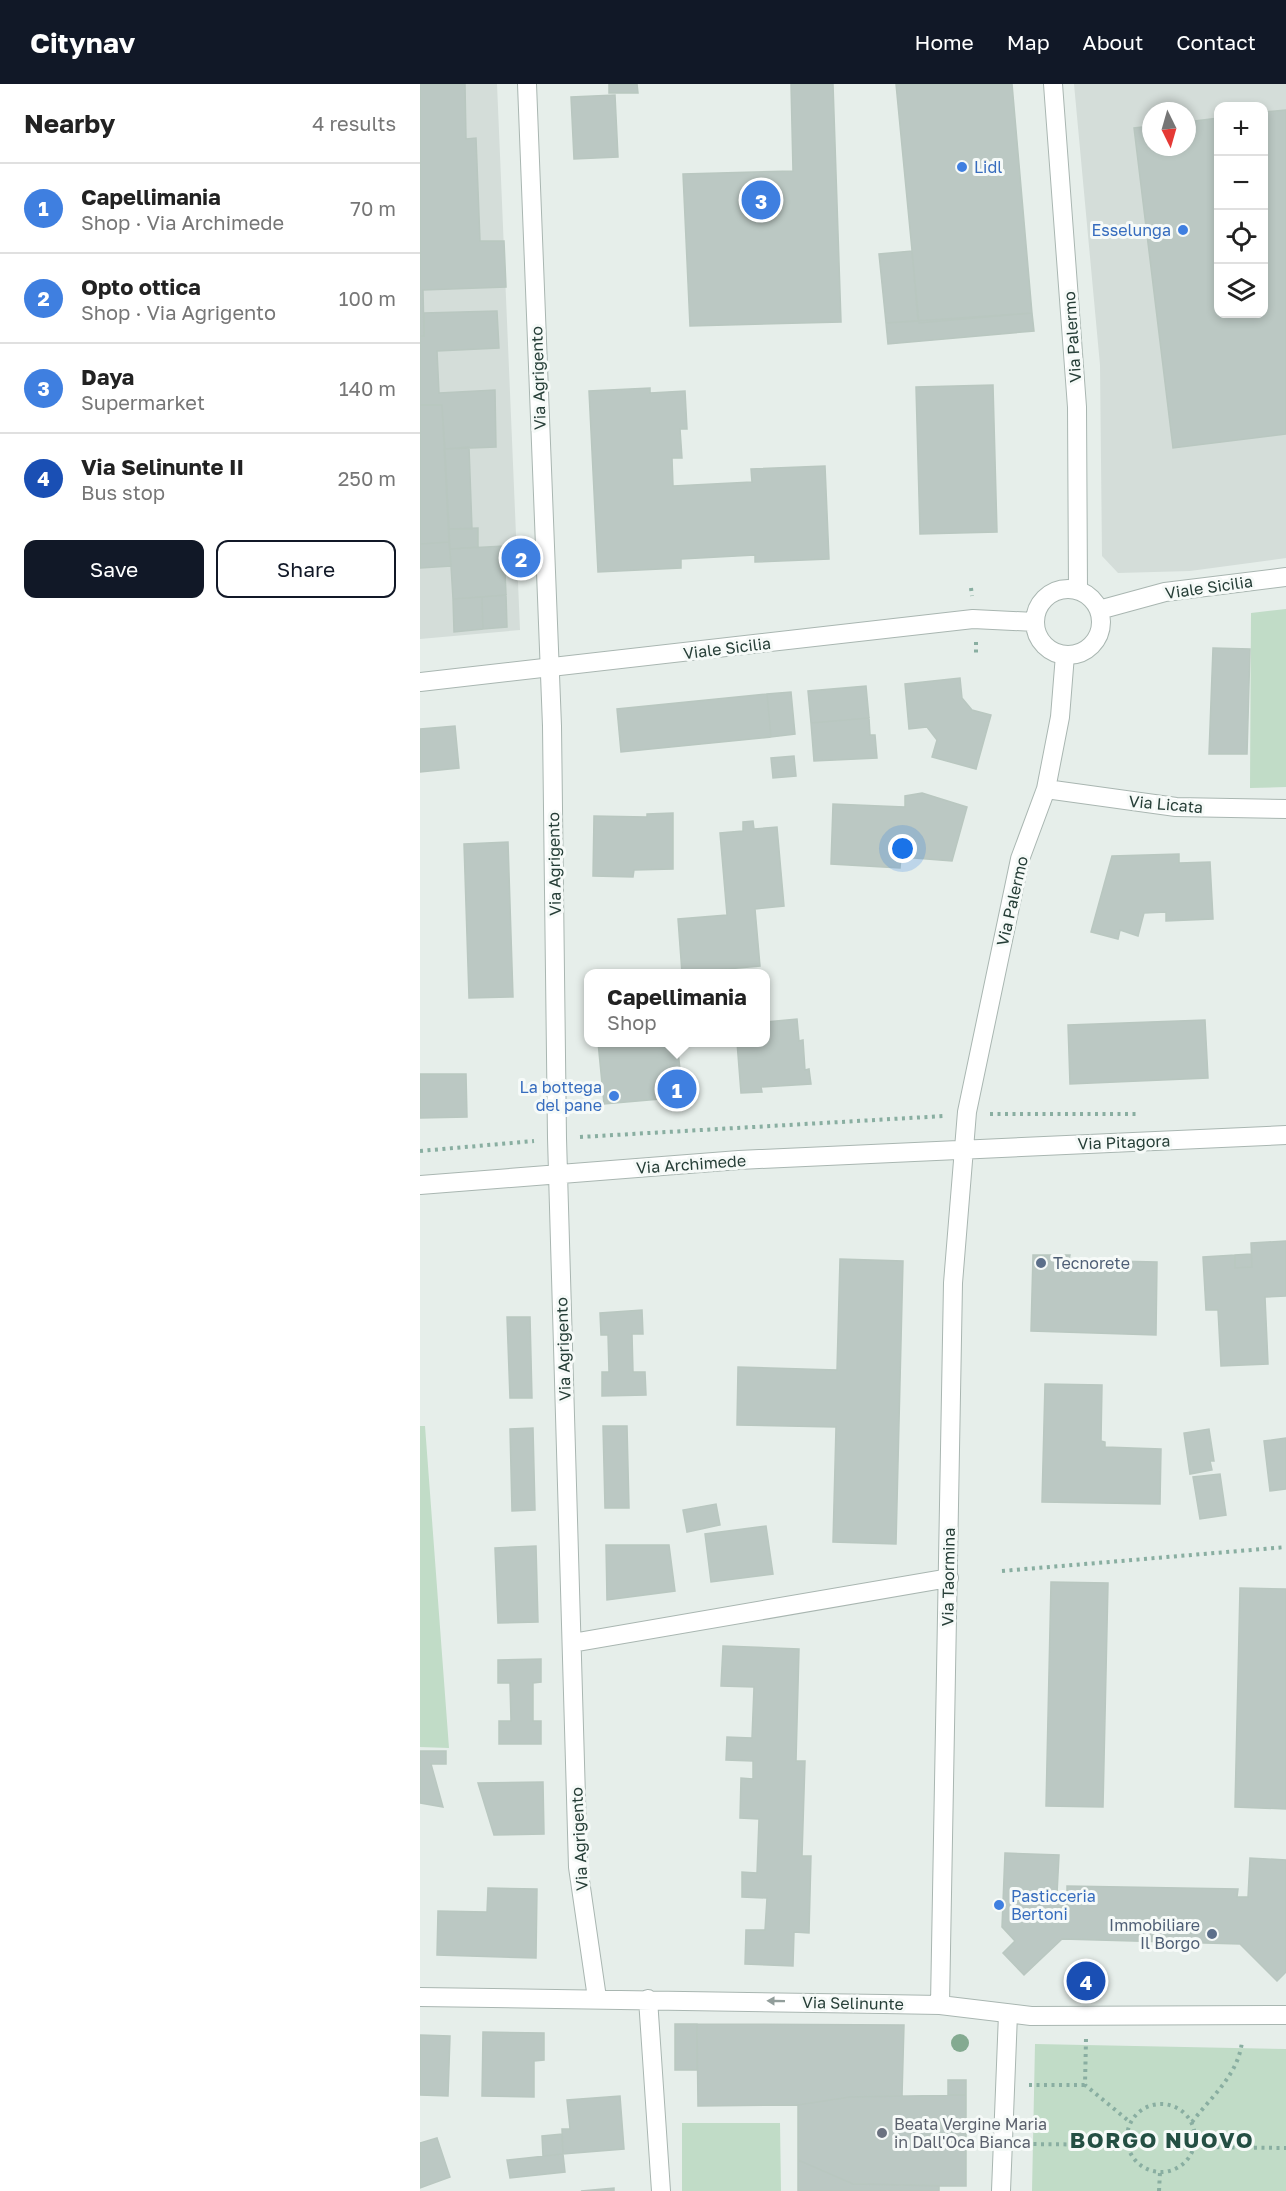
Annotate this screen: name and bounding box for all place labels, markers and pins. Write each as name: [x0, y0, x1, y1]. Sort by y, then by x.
place label: Lidl: [974, 157, 1002, 177]
marker: Lidl: [955, 160, 969, 174]
pin: 3: [742, 178, 780, 222]
place label: Esselunga: [1091, 220, 1171, 240]
marker: Esselunga: [1176, 223, 1190, 237]
pin: 2: [502, 536, 540, 580]
pin: 1: [658, 1066, 696, 1112]
place label: La bottega del pane: [519, 1077, 602, 1115]
marker: La bottega del pane: [607, 1089, 621, 1103]
place label: Tecnorete: [1053, 1253, 1130, 1273]
marker: Tecnorete: [1034, 1256, 1048, 1270]
place label: Pasticceria Bertoni: [1011, 1886, 1096, 1924]
marker: Pasticceria Bertoni: [992, 1898, 1006, 1912]
place label: Immobiliare Il Borgo: [1109, 1915, 1200, 1953]
marker: Immobiliare Il Borgo: [1205, 1927, 1219, 1941]
pin: 4: [1066, 1958, 1106, 2004]
place label: Beata Vergine Maria in Dall'Oca Bianca: [894, 2114, 1047, 2152]
marker: Beata Vergine Maria in Dall'Oca Bianca: [875, 2126, 889, 2140]

